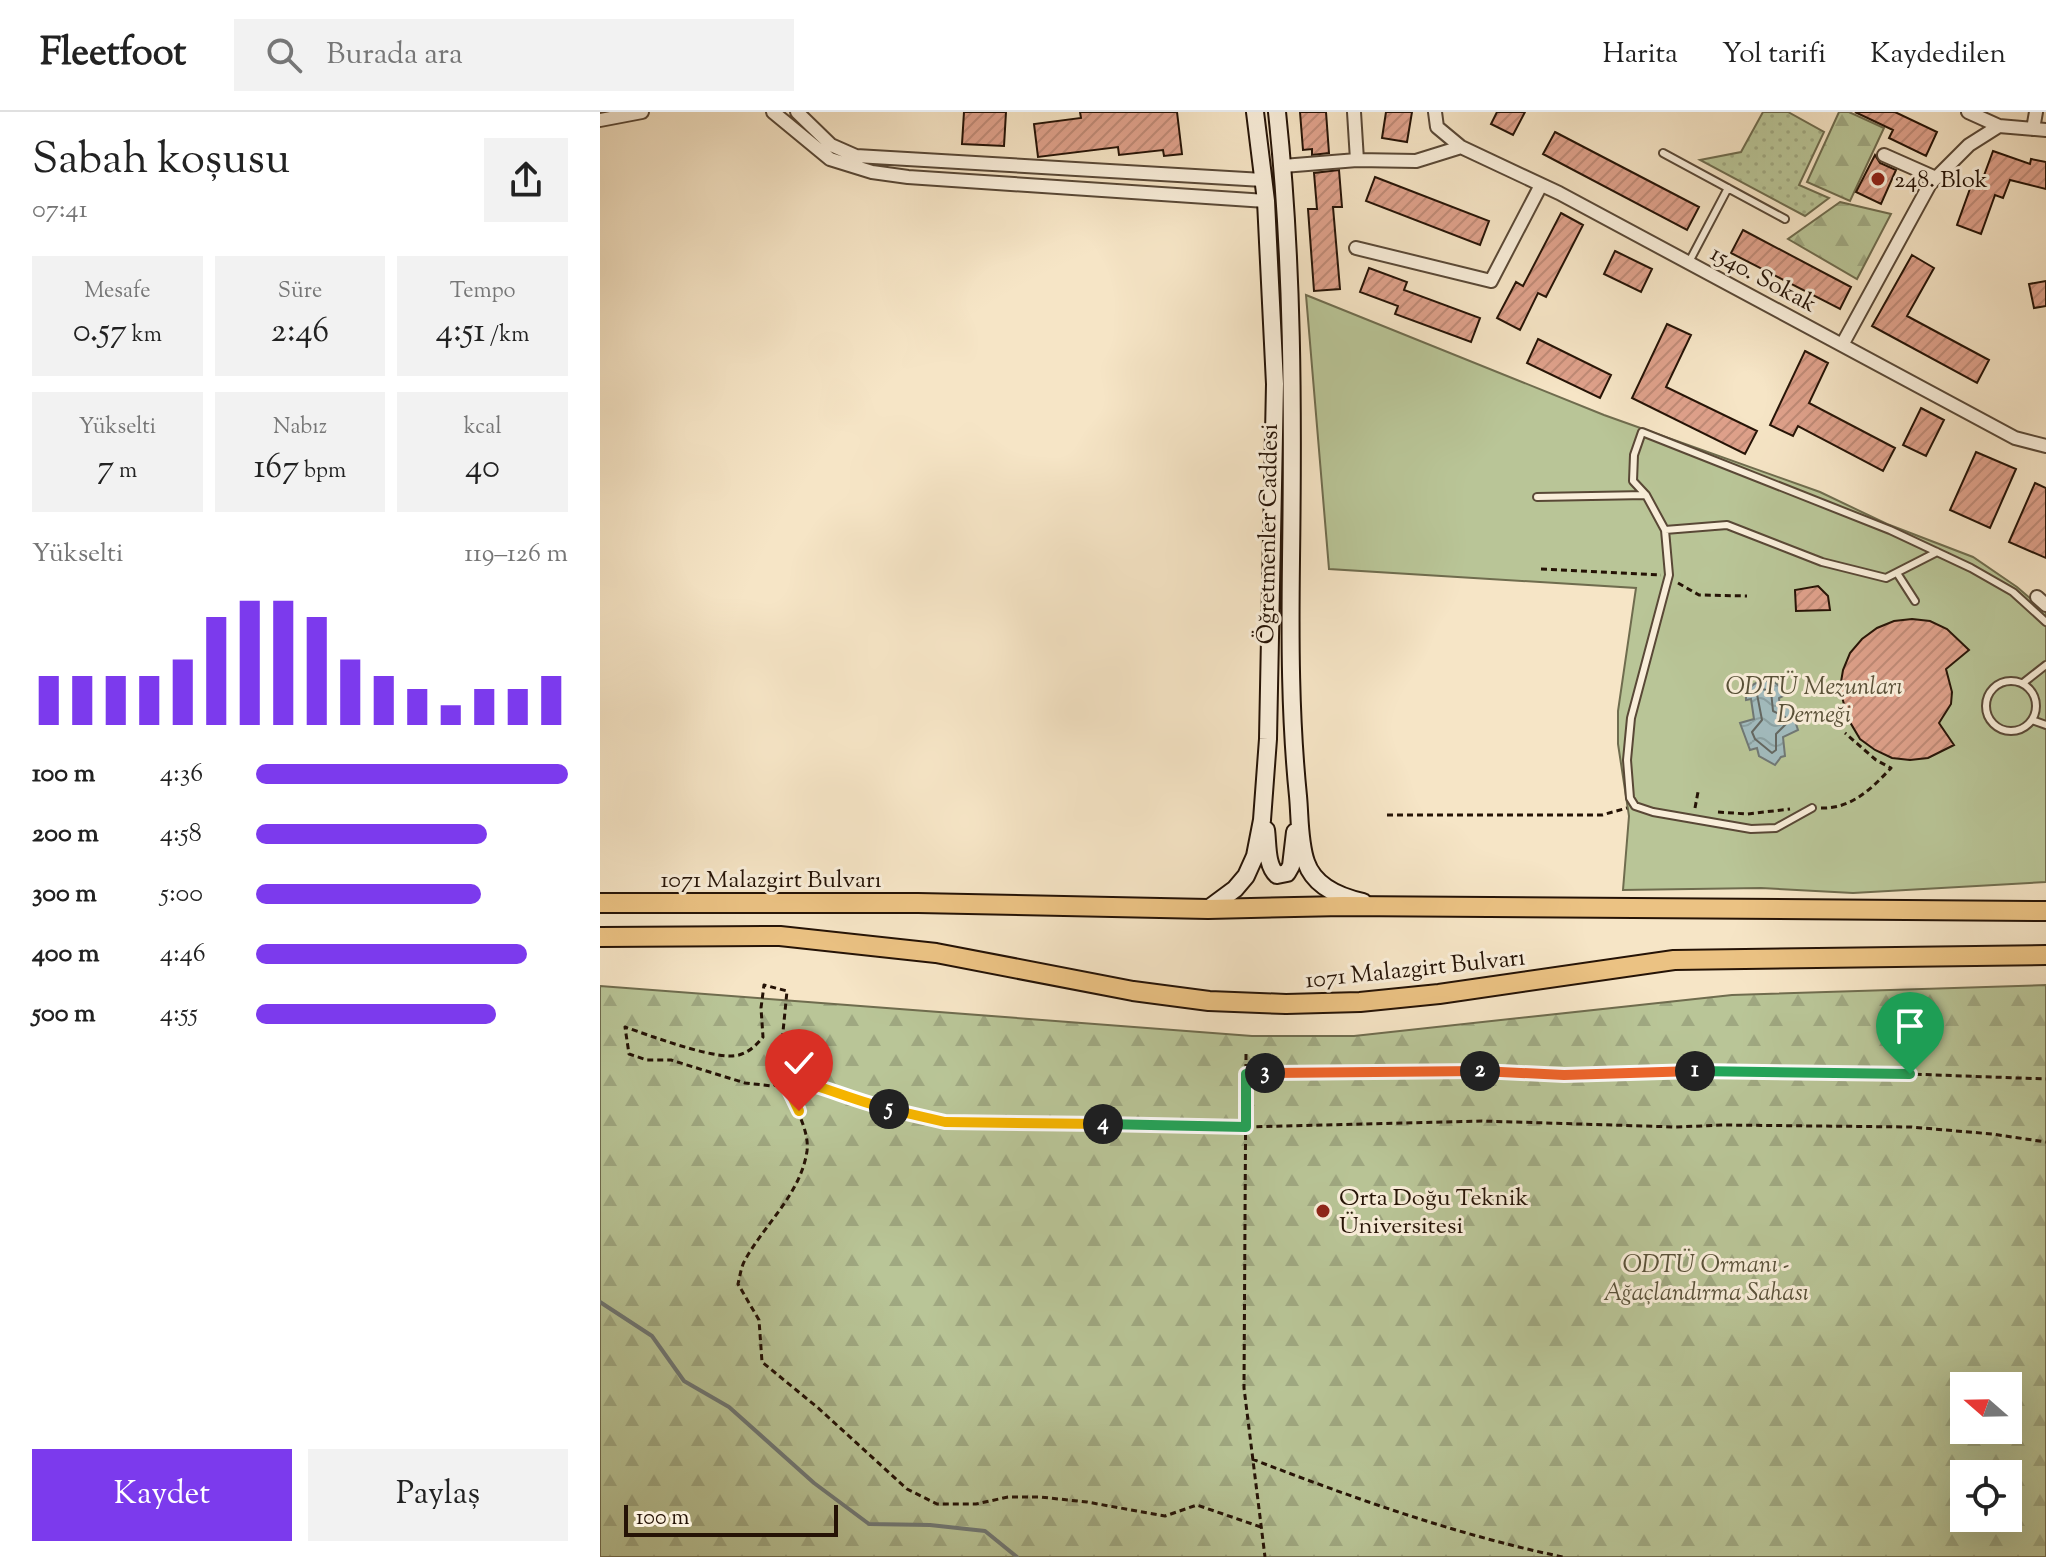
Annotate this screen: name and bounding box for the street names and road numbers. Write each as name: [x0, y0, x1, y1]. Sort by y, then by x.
street label: 1540. Sokak: [1704, 238, 1822, 322]
street label: Öğretmenler Caddesi: [1250, 423, 1288, 645]
street label: 1071 Malazgirt Bulvarı: [660, 864, 882, 898]
street label: 1071 Malazgirt Bulvarı: [1303, 942, 1527, 998]

